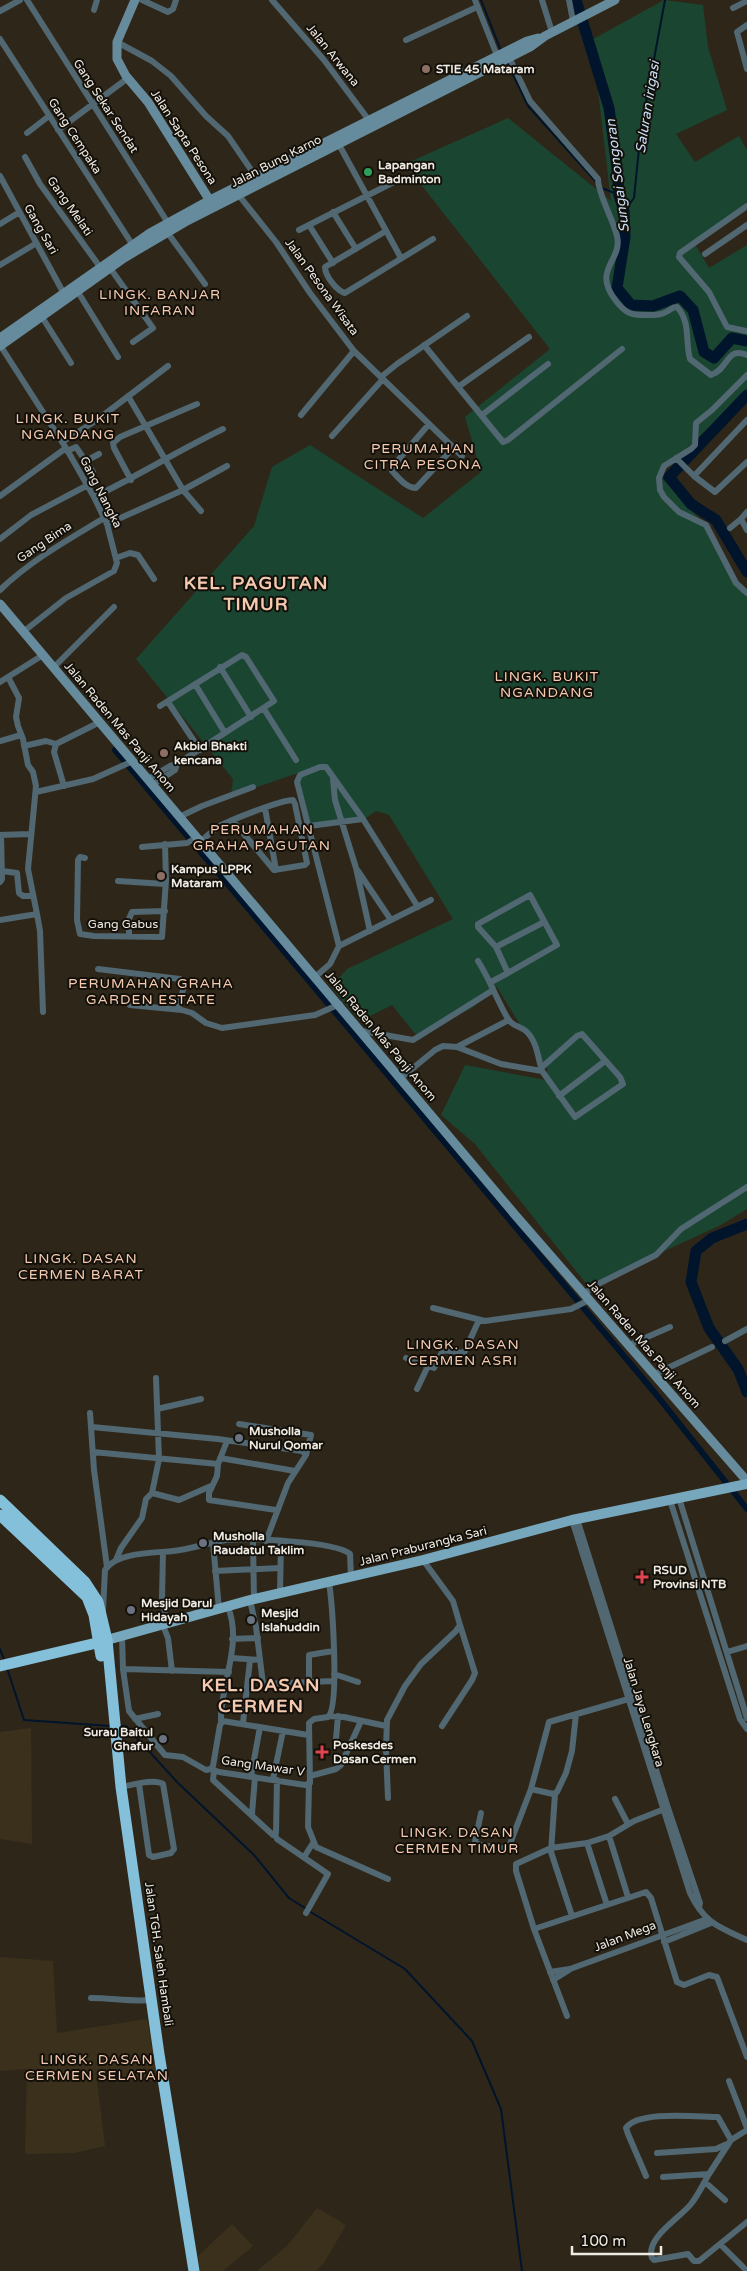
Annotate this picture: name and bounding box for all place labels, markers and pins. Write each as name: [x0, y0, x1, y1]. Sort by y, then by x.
place label: STIE 45 Mataram: [436, 62, 535, 76]
marker: STIE 45 Mataram: [420, 63, 432, 75]
place label: Lapangan Badminton: [378, 158, 441, 186]
marker: Lapangan Badminton: [362, 166, 374, 178]
place label: Akbid Bhakti kencana: [174, 739, 247, 767]
marker: Akbid Bhakti kencana: [158, 747, 170, 759]
place label: Kampus LPPK Mataram: [171, 862, 252, 890]
marker: Kampus LPPK Mataram: [155, 870, 167, 882]
place label: Musholla Nurul Qomar: [249, 1424, 323, 1452]
marker: Musholla Nurul Qomar: [233, 1432, 245, 1444]
place label: Musholla Raudatul Taklim: [213, 1529, 304, 1557]
marker: Musholla Raudatul Taklim: [197, 1537, 209, 1549]
place label: RSUD Provinsi NTB: [653, 1563, 726, 1591]
marker: RSUD Provinsi NTB: [635, 1570, 649, 1584]
place label: Mesjid Darul Hidayah: [141, 1596, 212, 1625]
marker: Mesjid Darul Hidayah: [125, 1604, 137, 1616]
place label: Mesjid Islahuddin: [261, 1606, 320, 1634]
marker: Mesjid Islahuddin: [245, 1614, 257, 1626]
place label: Surau Baitul Ghafur: [84, 1725, 153, 1753]
marker: Surau Baitul Ghafur: [157, 1733, 169, 1745]
place label: Poskesdes Dasan Cermen: [333, 1738, 416, 1766]
marker: Poskesdes Dasan Cermen: [315, 1745, 329, 1759]

